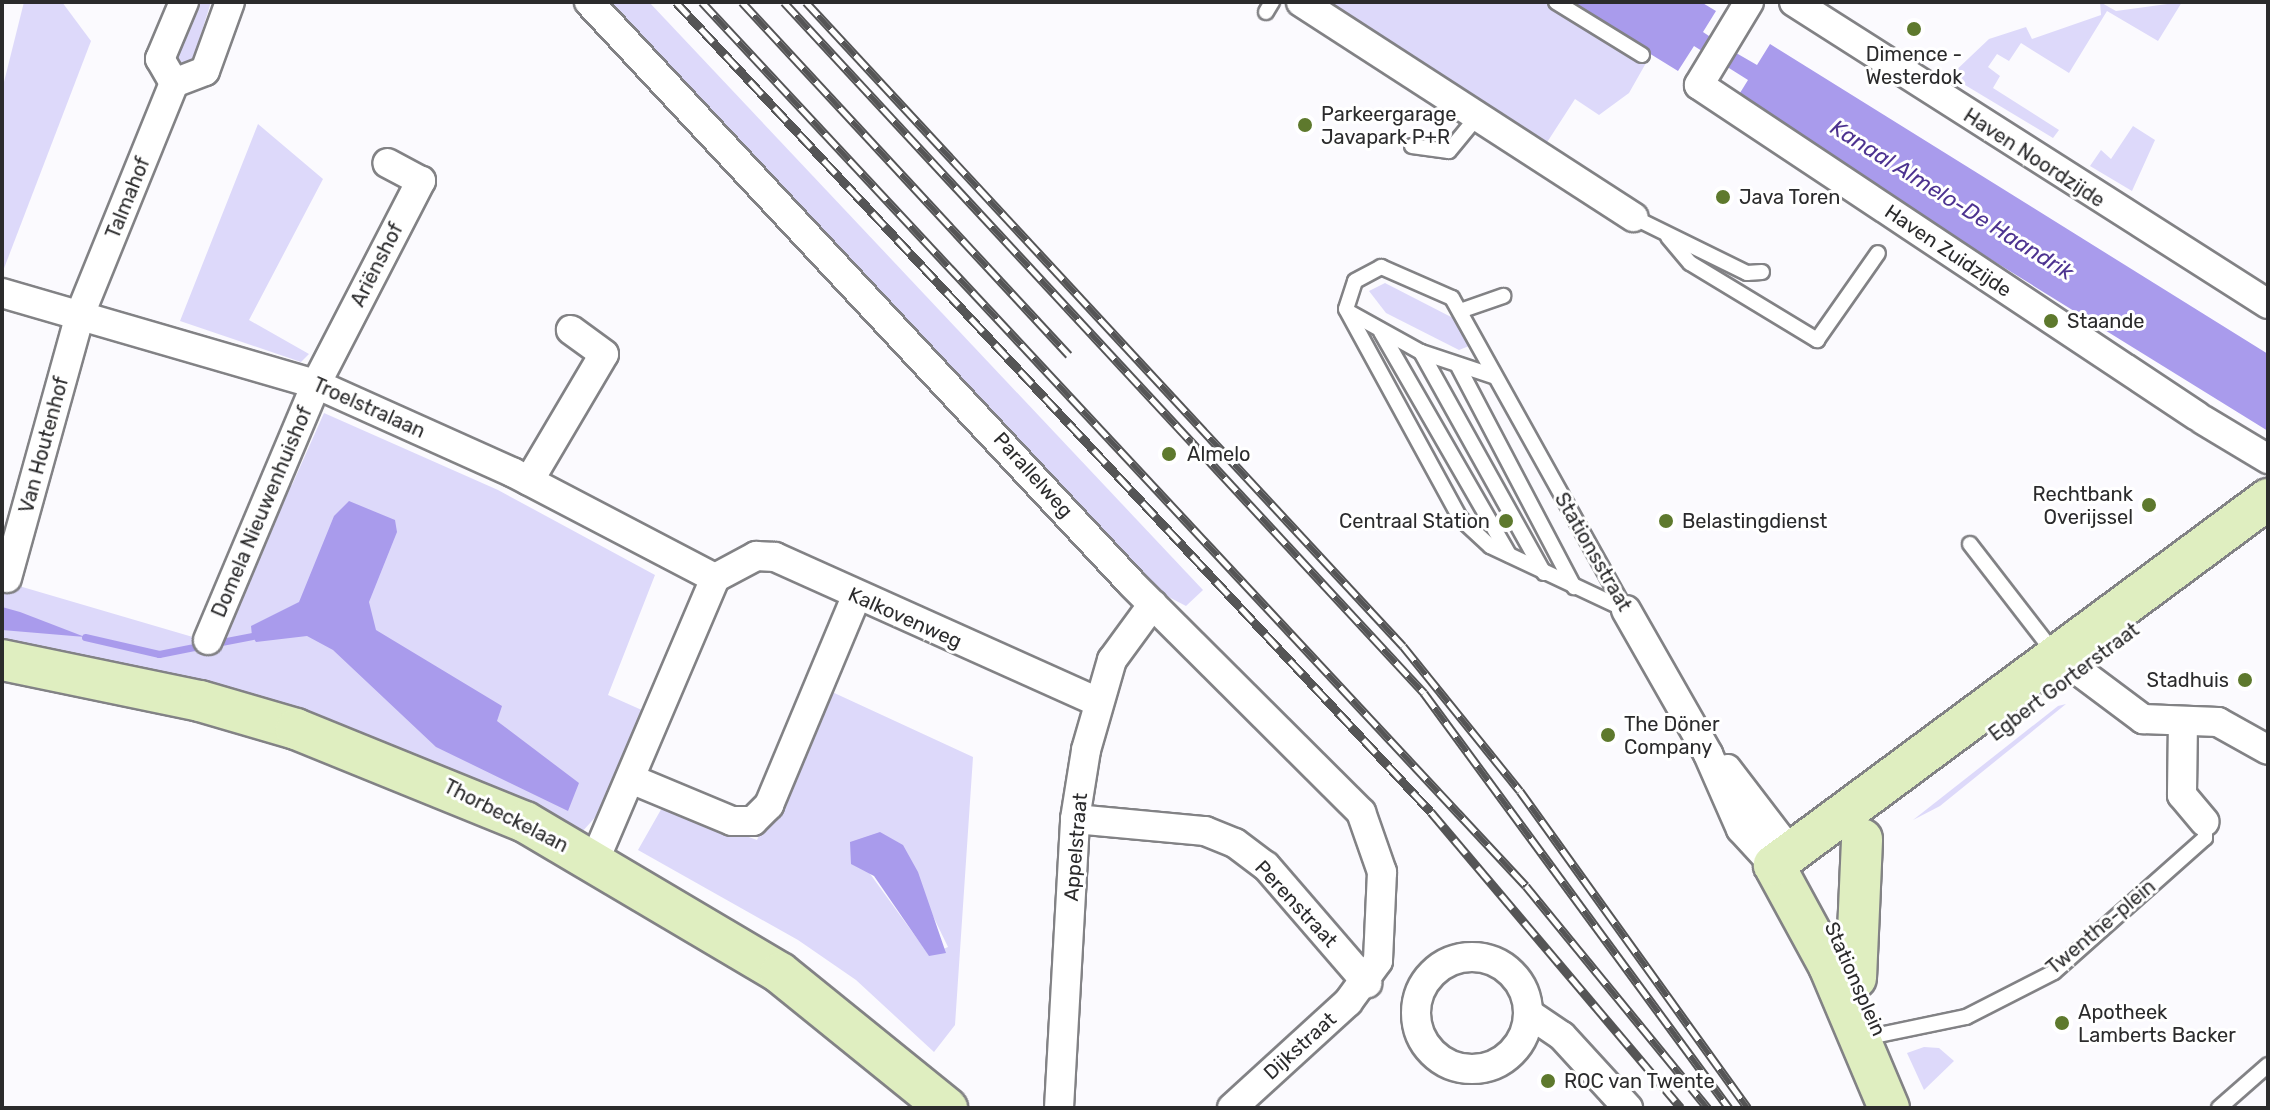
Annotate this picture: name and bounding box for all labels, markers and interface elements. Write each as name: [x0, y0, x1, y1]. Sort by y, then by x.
marker: Dimence - Westerdok: [1905, 20, 1923, 38]
place label: Dimence - Westerdok: [1865, 42, 1963, 89]
place label: Parkeergarage Javapark P+R: [1321, 102, 1457, 149]
street label: Haven Noordzijde: [1959, 103, 2109, 213]
water label: Kanaal Almelo-De Haandrik: [1825, 114, 2079, 286]
marker: Parkeergarage Javapark P+R: [1296, 116, 1314, 134]
street label: Talmahof: [101, 154, 155, 242]
place label: Java Toren: [1739, 185, 1841, 209]
marker: Java Toren: [1714, 188, 1732, 206]
street label: Haven Zuidzijde: [1880, 200, 2016, 302]
street label: Ariënshof: [346, 219, 408, 311]
place label: Staande: [2067, 309, 2145, 333]
marker: Staande: [2042, 312, 2060, 330]
street label: Troelstralaan: [309, 373, 429, 443]
street label: Van Houtenhof: [14, 374, 74, 516]
street label: Domela Nieuwenhuishof: [207, 403, 317, 621]
street label: Parallelweg: [988, 427, 1078, 523]
place label: Almelo: [1187, 442, 1251, 466]
marker: Almelo: [1158, 443, 1180, 465]
place label: Rechtbank Overijssel: [2033, 482, 2133, 529]
street label: Stationsstraat: [1549, 488, 1637, 616]
marker: Rechtbank Overijssel: [2140, 496, 2158, 514]
place label: Centraal Station: [1339, 509, 1490, 533]
place label: Belastingdienst: [1682, 509, 1827, 533]
marker: Centraal Station: [1497, 512, 1515, 530]
marker: Belastingdienst: [1657, 512, 1675, 530]
street label: Kalkovenweg: [845, 582, 965, 654]
street label: Egbert Gorterstraat: [1984, 618, 2144, 746]
place label: Stadhuis: [2147, 668, 2229, 692]
marker: Stadhuis: [2236, 671, 2254, 689]
place label: The Döner Company: [1624, 712, 1720, 759]
marker: The Döner Company: [1599, 726, 1617, 744]
street label: Thorbeckelaan: [440, 774, 572, 858]
street label: Appelstraat: [1059, 792, 1093, 902]
street label: Perenstraat: [1250, 856, 1342, 952]
street label: Twenthe-plein: [2042, 874, 2160, 980]
street label: Stationsplein: [1819, 918, 1891, 1040]
place label: Apotheek Lamberts Backer: [2078, 1000, 2236, 1047]
street label: Dijkstraat: [1259, 1007, 1341, 1085]
marker: Apotheek Lamberts Backer: [2053, 1014, 2071, 1032]
place label: ROC van Twente: [1564, 1069, 1716, 1093]
marker: ROC van Twente: [1539, 1072, 1557, 1090]

